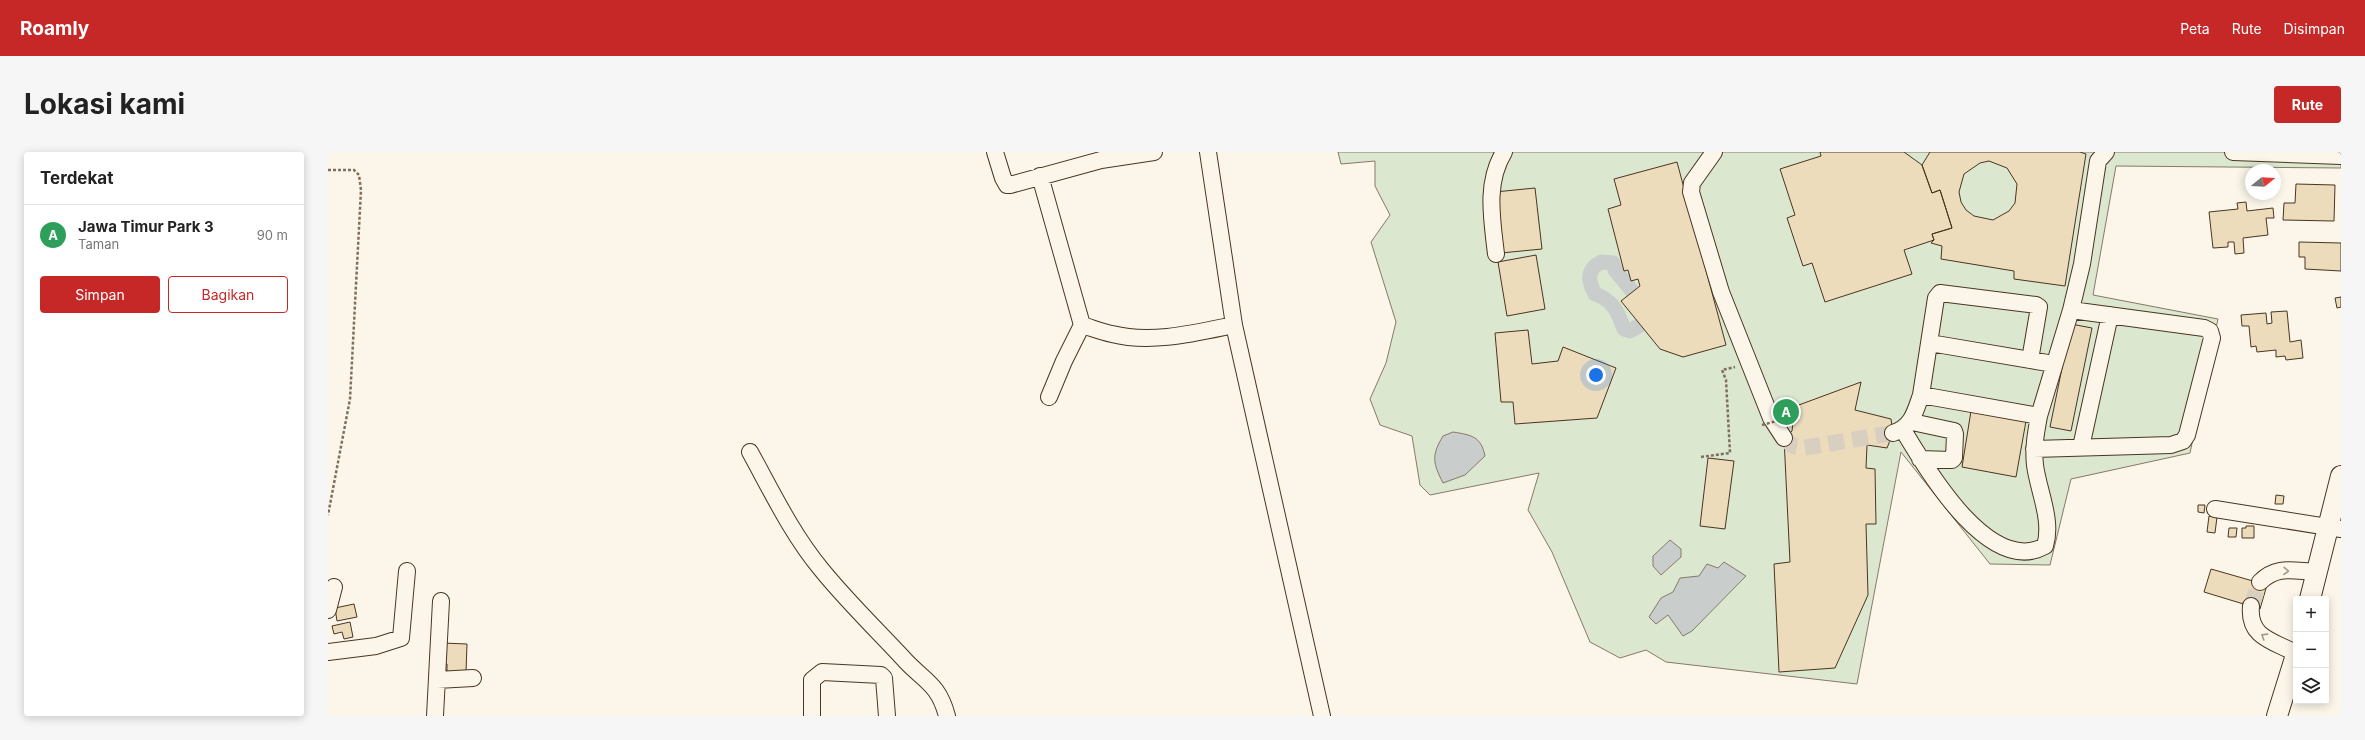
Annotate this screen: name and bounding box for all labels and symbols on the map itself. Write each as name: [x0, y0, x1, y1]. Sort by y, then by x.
north arrow: [2245, 164, 2281, 200]
your location: [1586, 365, 1606, 385]
pin: A: [1773, 397, 1799, 427]
one-way arrow: [2283, 567, 2289, 575]
one-way arrow: [2261, 633, 2268, 641]

